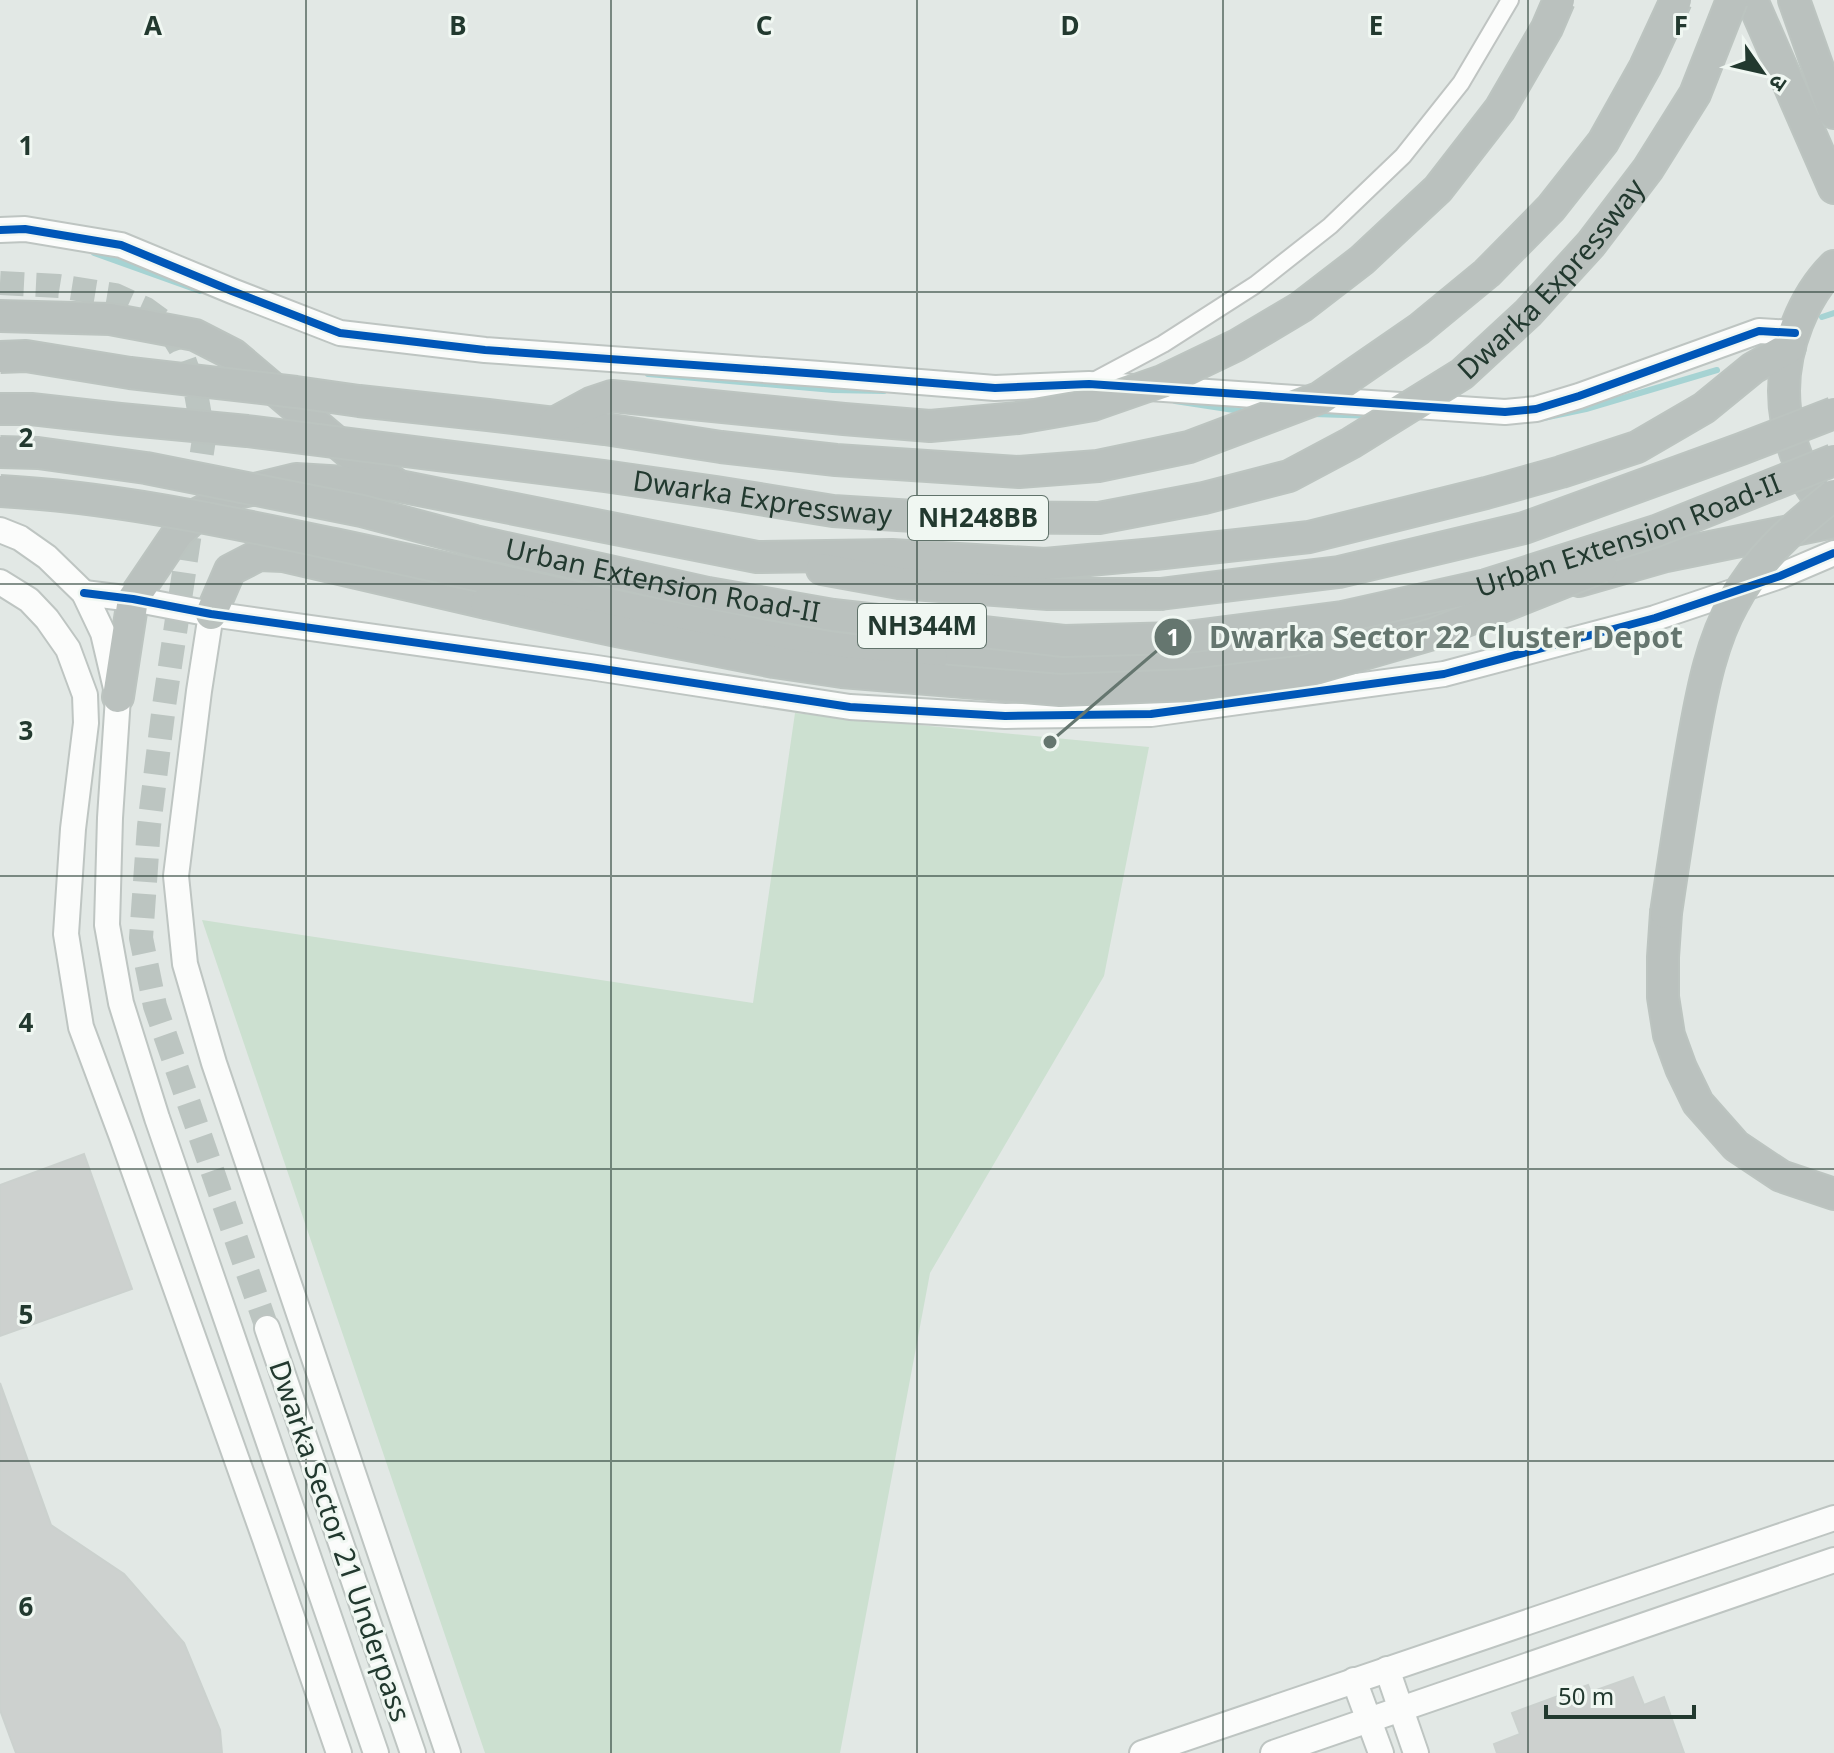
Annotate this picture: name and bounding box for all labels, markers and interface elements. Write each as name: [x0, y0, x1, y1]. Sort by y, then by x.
text: A: [144, 7, 162, 43]
text: B: [449, 7, 467, 43]
text: C: [756, 7, 772, 43]
text: D: [1060, 7, 1080, 43]
text: E: [1369, 7, 1383, 43]
text: F: [1674, 7, 1688, 43]
north arrow: [1722, 32, 1802, 112]
text: उ: [1763, 70, 1795, 98]
text: 1: [19, 127, 33, 163]
street label: Dwarka Expressway: [1448, 169, 1653, 387]
text: 2: [19, 419, 34, 455]
street label: Dwarka Expressway: [631, 460, 894, 533]
street label: Urban Extension Road-II: [1471, 463, 1786, 605]
road number: NH248BB: [908, 496, 1048, 540]
street label: Urban Extension Road-II: [502, 528, 823, 630]
road number: NH344M: [858, 604, 986, 648]
callout: Dwarka Sector 22 Cluster Depot: [1153, 610, 1699, 664]
text: Dwarka Sector 22 Cluster Depot: [1209, 616, 1683, 657]
text: 1: [1166, 620, 1180, 653]
text: 3: [19, 712, 33, 748]
text: 4: [19, 1004, 34, 1040]
text: 5: [19, 1296, 33, 1332]
street label: Dwarka Sector 21 Underpass: [261, 1355, 421, 1726]
text: 6: [19, 1588, 34, 1624]
scale bar: [1546, 1669, 1694, 1719]
text: 50 m: [1558, 1679, 1614, 1712]

